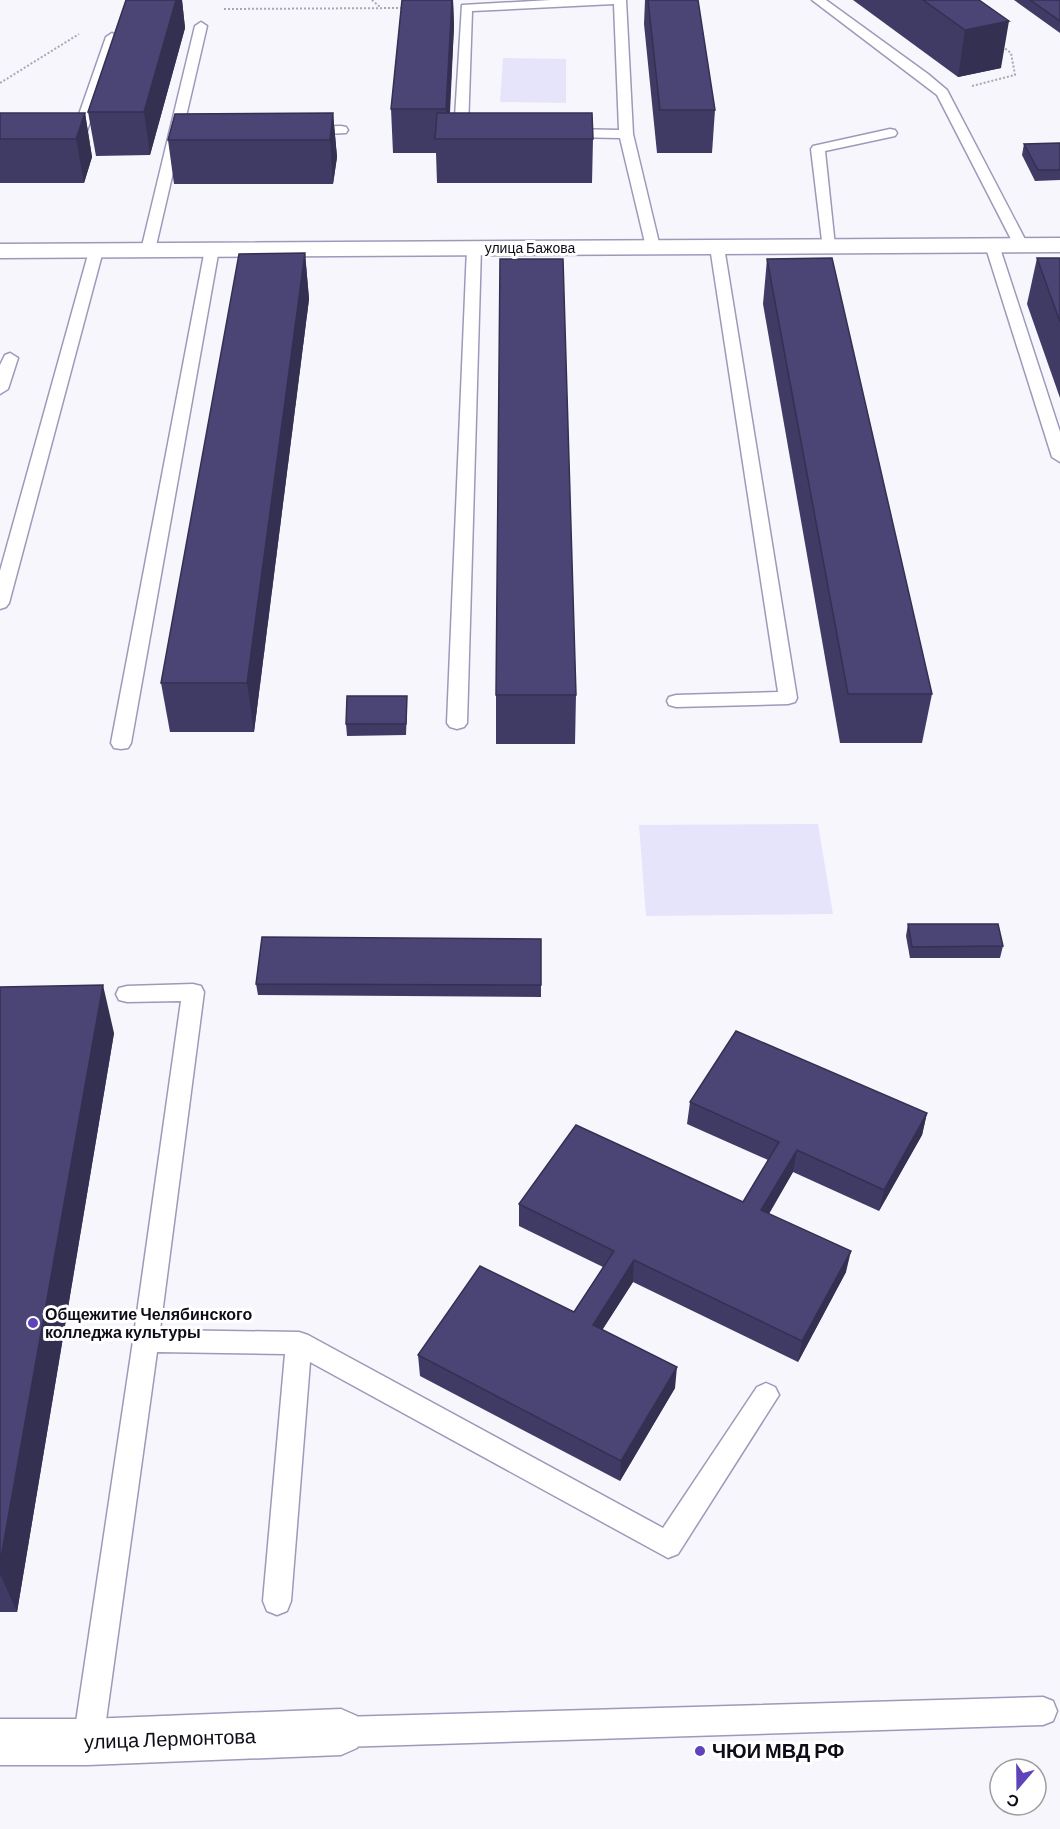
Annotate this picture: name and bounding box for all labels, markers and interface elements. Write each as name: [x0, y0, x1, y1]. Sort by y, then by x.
street label: улица Бажова: [485, 239, 575, 256]
place label: Общежитие Челябинского колледжа культуры: [45, 1304, 252, 1341]
marker: Общежитие Челябинского колледжа культуры: [26, 1316, 40, 1330]
street label: улица Лермонтова: [84, 1723, 257, 1753]
place label: ЧЮИ МВД РФ: [712, 1738, 844, 1762]
marker: ЧЮИ МВД РФ: [693, 1744, 707, 1758]
north arrow: [988, 1757, 1048, 1817]
text: С: [1004, 1791, 1021, 1812]

